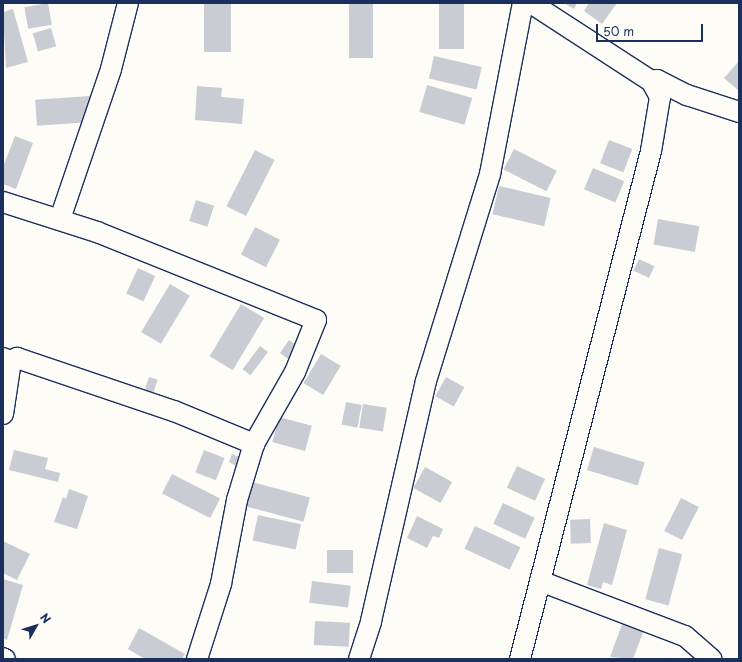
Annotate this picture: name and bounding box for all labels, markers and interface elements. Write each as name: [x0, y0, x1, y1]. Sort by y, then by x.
scale bar: [598, 16, 705, 42]
text: 50 m: [603, 22, 634, 40]
north arrow: [16, 606, 56, 646]
text: N: [36, 609, 55, 627]

